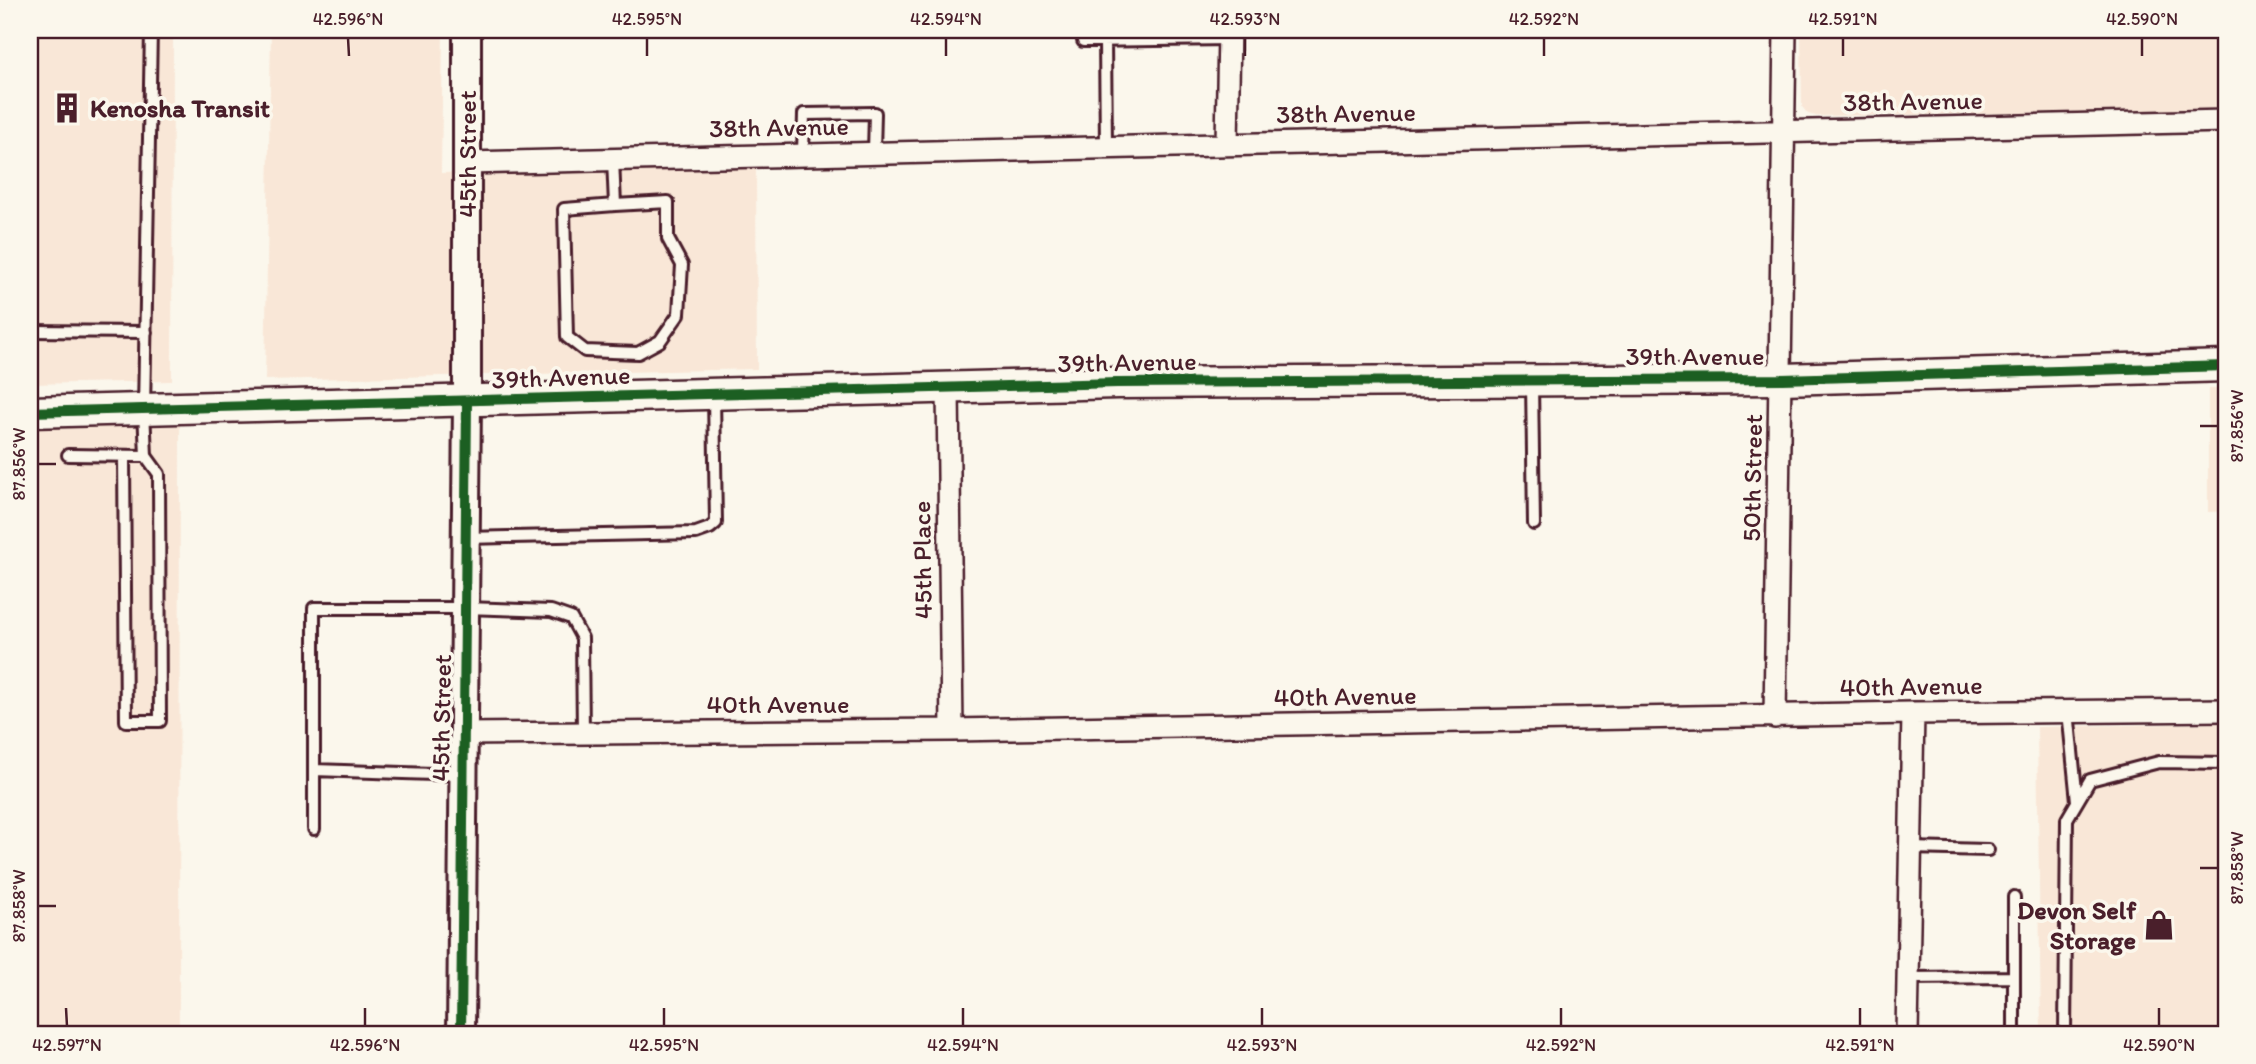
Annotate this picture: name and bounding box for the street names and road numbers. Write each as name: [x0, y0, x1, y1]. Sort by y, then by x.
street label: 38th Avenue: [1843, 84, 1983, 118]
street label: 45th Street: [451, 90, 483, 218]
street label: 38th Avenue: [1276, 96, 1416, 130]
street label: 38th Avenue: [709, 110, 849, 144]
street label: 39th Avenue: [1625, 340, 1765, 372]
street label: 39th Avenue: [1057, 345, 1197, 379]
street label: 39th Avenue: [491, 359, 631, 395]
street label: 50th Street: [1735, 414, 1769, 542]
street label: 45th Place: [905, 500, 939, 620]
street label: 45th Street: [424, 654, 458, 782]
street label: 40th Avenue: [1839, 669, 1983, 703]
street label: 40th Avenue: [1273, 679, 1417, 713]
street label: 40th Avenue: [706, 688, 850, 720]

